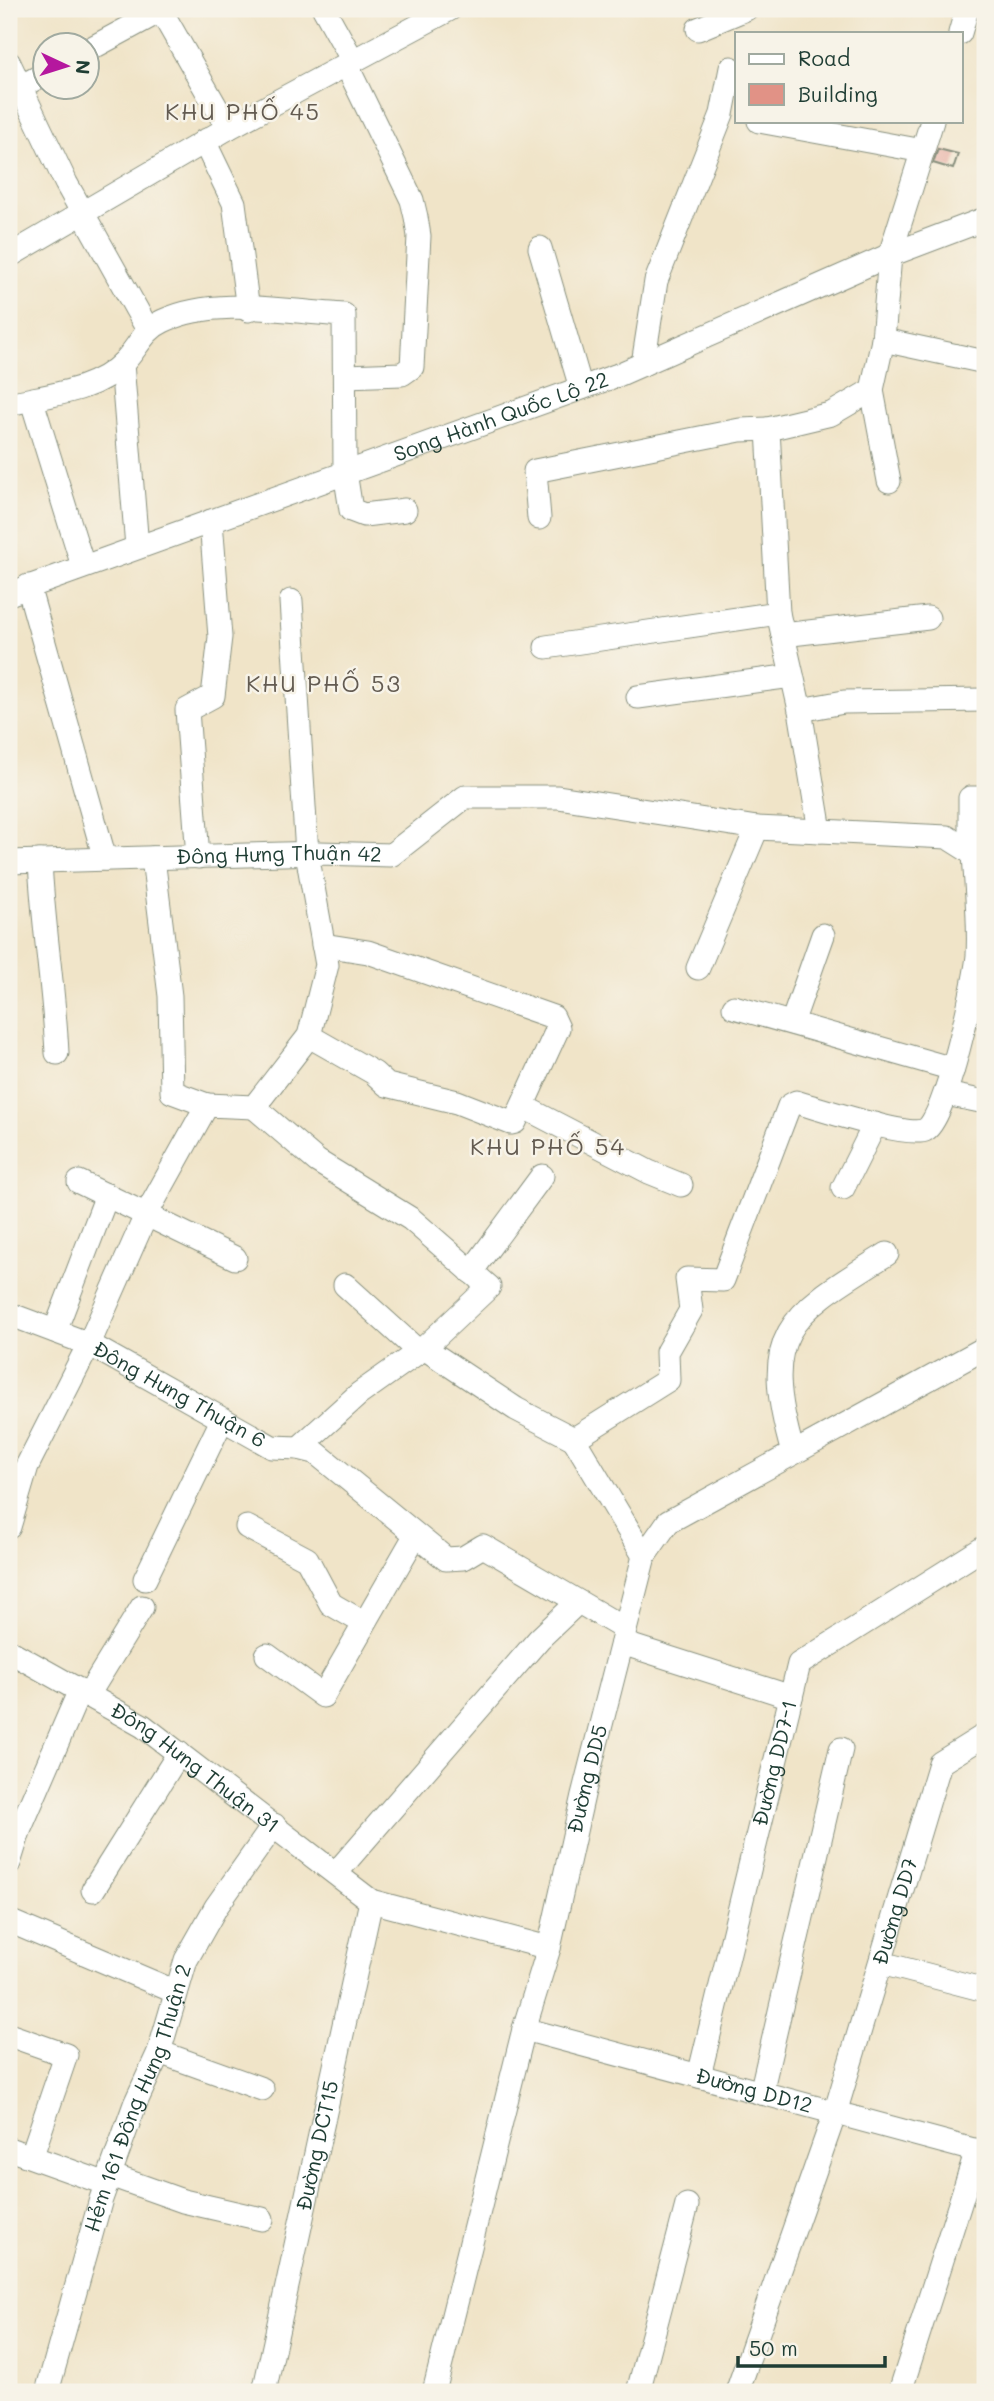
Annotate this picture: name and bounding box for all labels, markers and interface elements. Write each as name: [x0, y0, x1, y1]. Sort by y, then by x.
north arrow: [32, 32, 102, 102]
legend: [735, 32, 962, 122]
text: Road: [798, 44, 850, 71]
text: N: [70, 59, 96, 75]
text: Building: [798, 80, 878, 107]
district label: KHU PHỐ 45: [165, 96, 321, 126]
street label: Song Hành Quốc Lộ 22: [390, 365, 612, 467]
district label: KHU PHỐ 53: [246, 668, 402, 698]
street label: Đông Hưng Thuận 42: [176, 838, 382, 869]
district label: KHU PHỐ 54: [470, 1131, 626, 1161]
street label: Đông Hưng Thuận 6: [89, 1334, 271, 1453]
street label: Đông Hưng Thuận 31: [106, 1696, 286, 1838]
street label: Đường DD7-1: [745, 1697, 802, 1828]
street label: Đường DD5: [560, 1722, 612, 1836]
street label: Đường DD7: [865, 1854, 923, 1968]
street label: Hẻm 161 Đông Hưng Thuận 2: [77, 1960, 196, 2235]
street label: Đường DD12: [693, 2061, 815, 2118]
street label: Đường DCT15: [289, 2078, 343, 2213]
scale bar: [738, 2324, 886, 2368]
text: 50 m: [749, 2334, 798, 2361]

